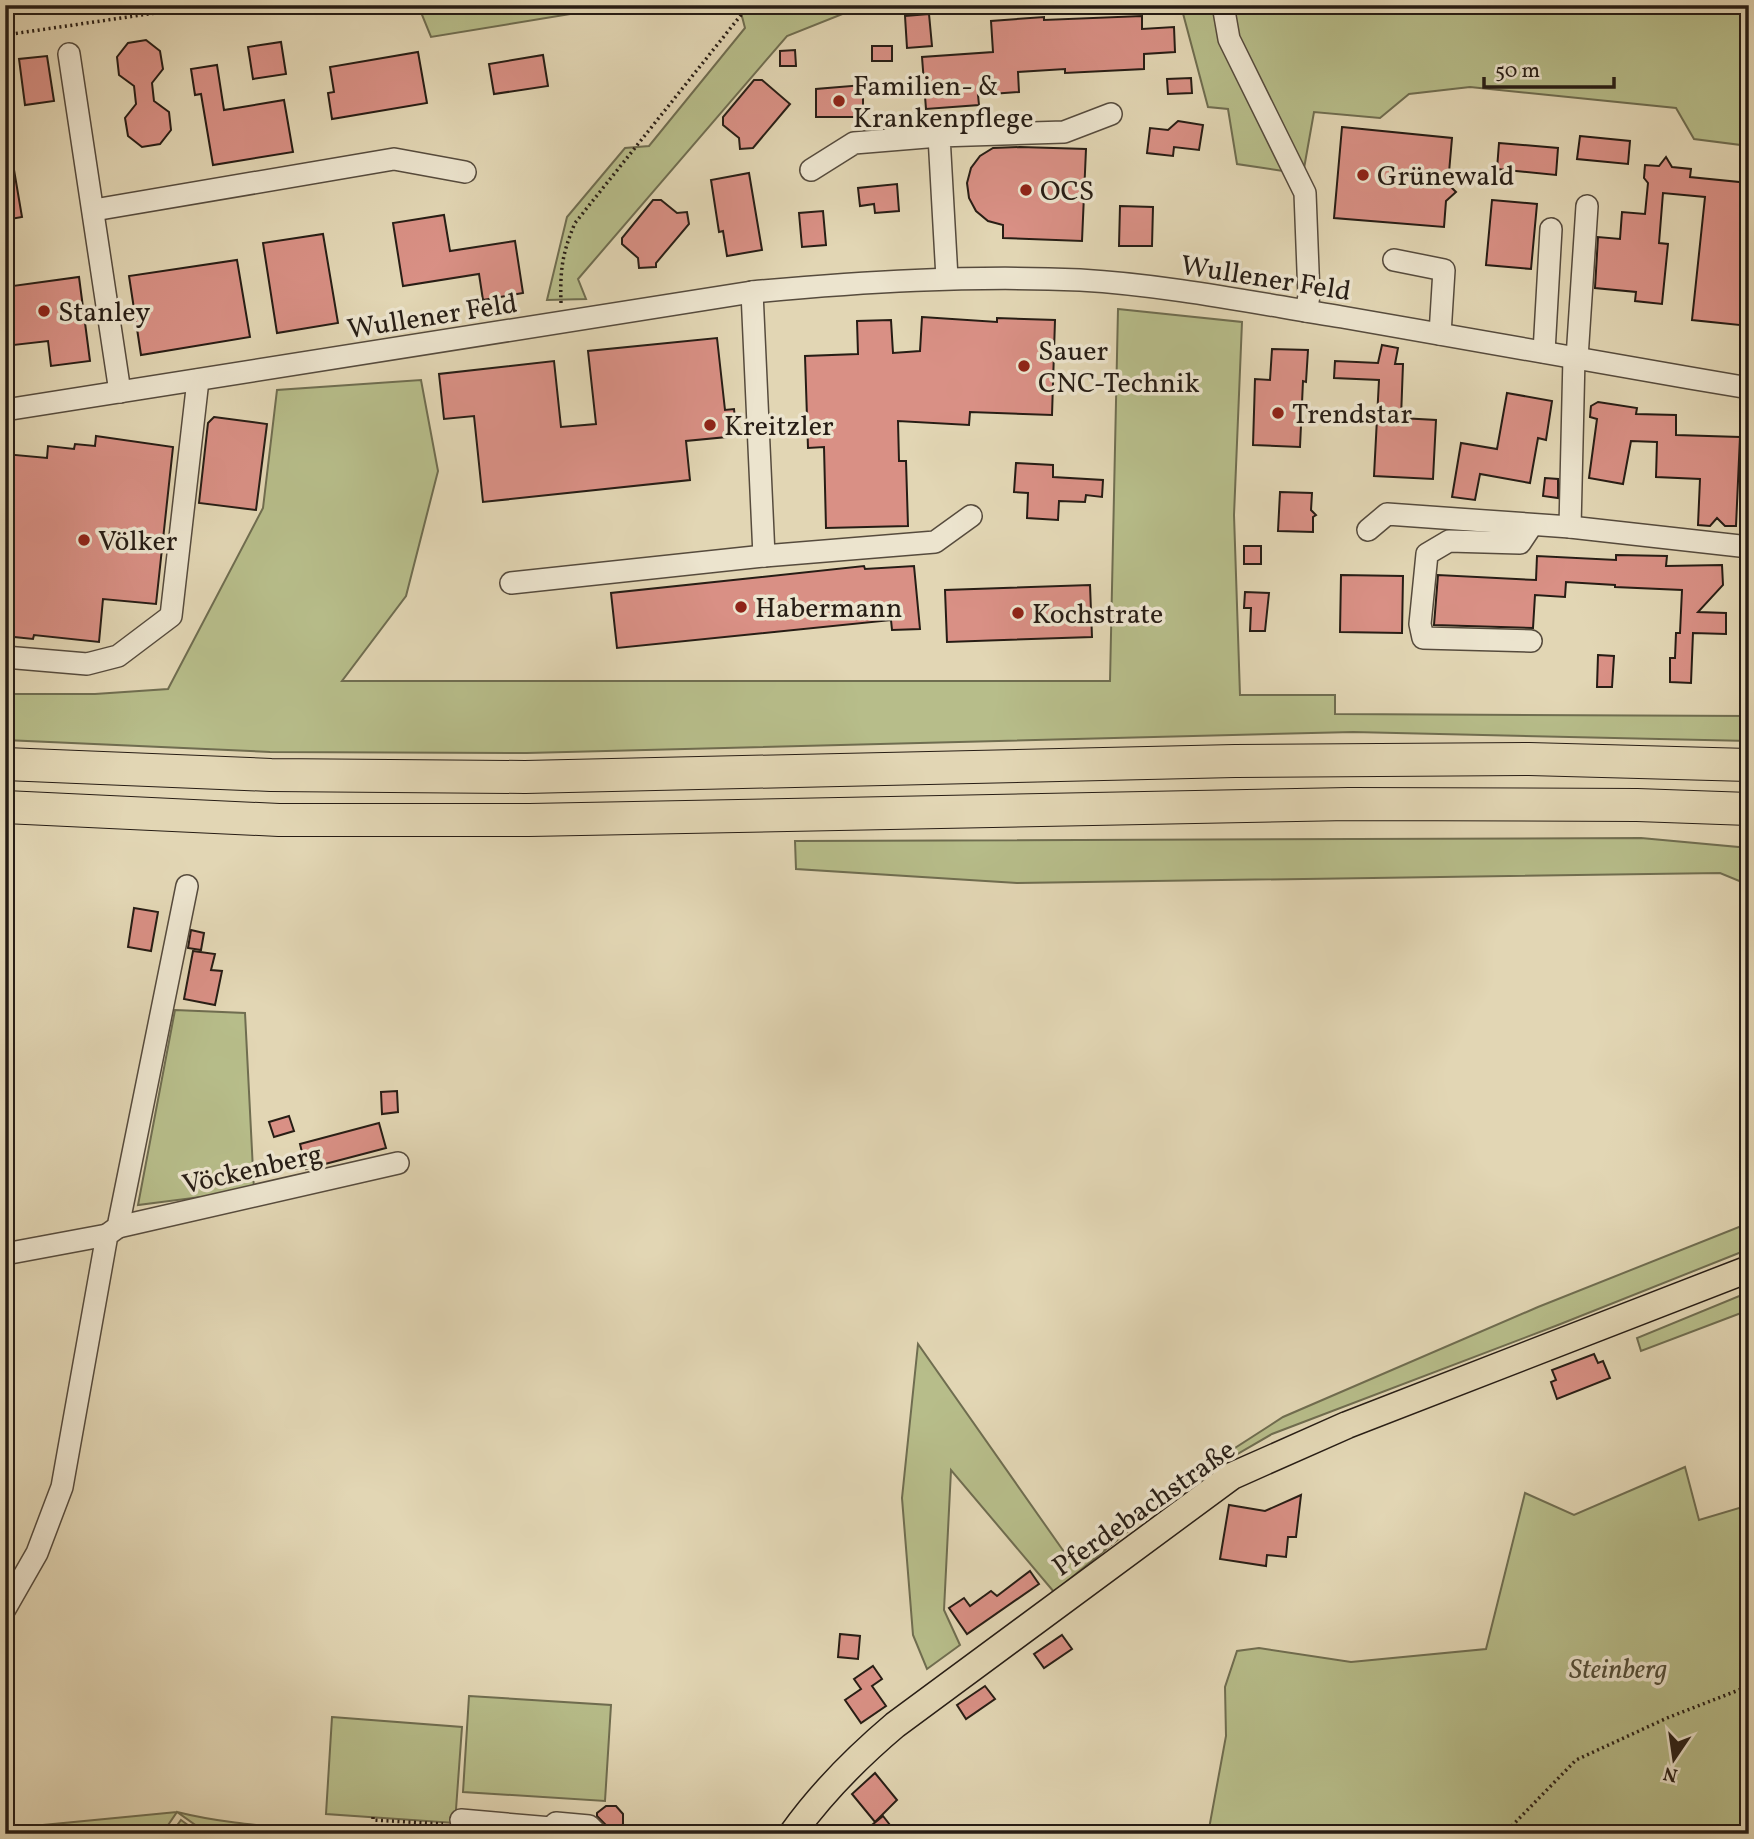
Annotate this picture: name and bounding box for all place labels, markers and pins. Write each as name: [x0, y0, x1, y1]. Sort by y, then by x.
place label: Familien- & Krankenpflege: [853, 68, 1034, 139]
marker: Familien- & Krankenpflege: [831, 93, 847, 109]
place label: Grünewald: [1377, 158, 1514, 197]
marker: Grünewald: [1355, 167, 1371, 183]
place label: OCS: [1040, 173, 1094, 212]
marker: OCS: [1018, 182, 1034, 198]
place label: Stanley: [58, 294, 150, 333]
marker: Stanley: [36, 303, 52, 319]
place label: Sauer CNC-Technik: [1038, 333, 1200, 404]
marker: Sauer CNC-Technik: [1016, 358, 1032, 374]
place label: Trendstar: [1292, 396, 1413, 435]
marker: Trendstar: [1270, 405, 1286, 421]
place label: Kreitzler: [724, 408, 834, 447]
marker: Kreitzler: [702, 417, 718, 433]
place label: Völker: [98, 523, 178, 562]
marker: Völker: [76, 532, 92, 548]
place label: Habermann: [755, 590, 903, 629]
place label: Kochstrate: [1032, 596, 1163, 635]
marker: Habermann: [733, 599, 749, 615]
marker: Kochstrate: [1010, 605, 1026, 621]

